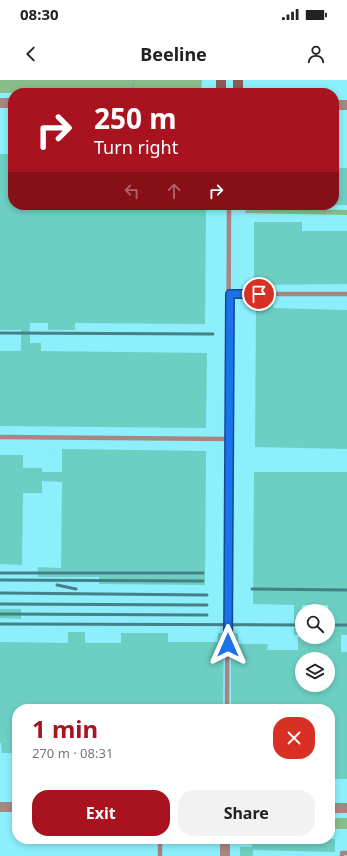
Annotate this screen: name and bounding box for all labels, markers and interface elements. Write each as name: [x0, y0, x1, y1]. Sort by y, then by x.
text: 08:30: [20, 4, 59, 24]
text: Beeline: [140, 42, 207, 66]
icon: back: [20, 43, 42, 65]
icon: person: [305, 43, 327, 65]
text: 250 m: [94, 99, 177, 137]
icon: right: [28, 104, 80, 156]
text: Turn right: [94, 135, 178, 159]
icon: left: [121, 180, 143, 202]
icon: ahead: [163, 180, 185, 202]
icon: right: [205, 180, 227, 202]
pin: [242, 277, 276, 311]
icon: arrive: [248, 283, 270, 305]
map controls: [295, 604, 335, 692]
button: search: [295, 604, 335, 644]
position arrow: [207, 624, 249, 666]
button: layers: [295, 652, 335, 692]
text: 1 min: [32, 712, 98, 745]
button: close: [273, 717, 315, 759]
text: 270 m · 08:31: [32, 744, 113, 762]
button: Exit: [32, 790, 170, 836]
button: Share: [178, 790, 315, 836]

